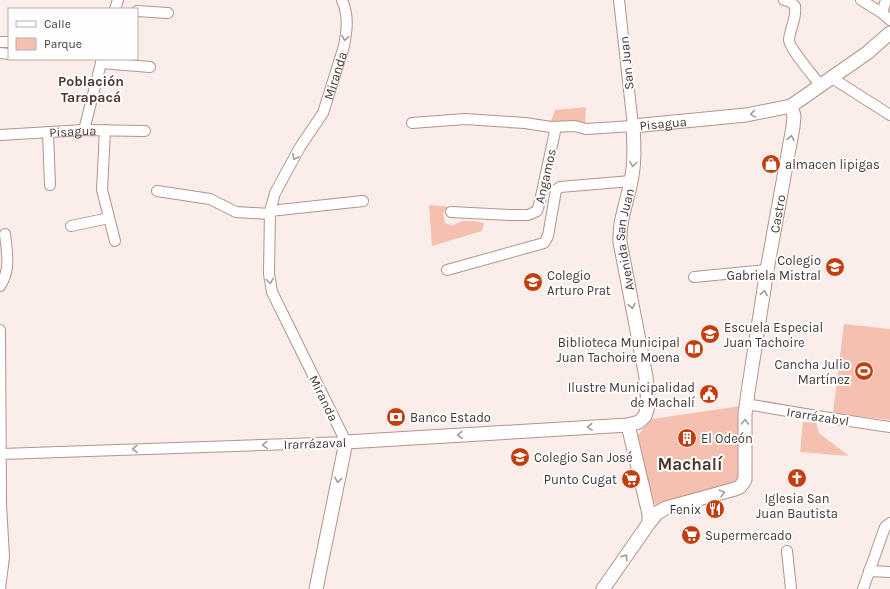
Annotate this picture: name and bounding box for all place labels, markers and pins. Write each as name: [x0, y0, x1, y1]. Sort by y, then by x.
shop icon: almacen lipigas: [760, 153, 782, 175]
place label: almacen lipigas: [785, 157, 880, 172]
place label: Colegio Gabriela Mistral: [727, 253, 821, 283]
school or university icon: Colegio Gabriela Mistral: [824, 256, 846, 278]
place label: Colegio Arturo Prat: [547, 268, 611, 298]
school or university icon: Colegio Arturo Prat: [522, 271, 544, 293]
place label: Escuela Especial Juan Tachoire: [724, 320, 823, 350]
school or university icon: Escuela Especial Juan Tachoire: [699, 323, 721, 345]
place label: Biblioteca Municipal Juan Tachoire Moena: [556, 335, 680, 365]
library icon: Biblioteca Municipal Juan Tachoire Moena: [683, 338, 705, 360]
place label: Cancha Julio Martínez: [774, 357, 850, 387]
sports icon: Cancha Julio Martínez: [853, 360, 875, 382]
place label: Ilustre Municipalidad de Machalí: [568, 380, 695, 410]
public building icon: Ilustre Municipalidad de Machalí: [698, 383, 720, 405]
bank icon: Banco Estado: [385, 406, 407, 428]
place label: Banco Estado: [410, 410, 491, 425]
building icon: El Odeón: [676, 427, 698, 449]
place label: El Odeón: [701, 431, 753, 446]
school or university icon: Colegio San José: [509, 446, 531, 468]
place label: Colegio San José: [534, 450, 633, 465]
church icon: Iglesia San Juan Bautista: [786, 467, 808, 489]
supermarket icon: Punto Cugat: [620, 468, 642, 490]
place label: Punto Cugat: [544, 472, 617, 487]
place label: Iglesia San Juan Bautista: [756, 491, 838, 521]
restaurant icon: Fenix: [704, 498, 726, 520]
place label: Fenix: [670, 502, 701, 517]
supermarket icon: Supermercado: [680, 524, 702, 546]
place label: Supermercado: [705, 528, 792, 543]

